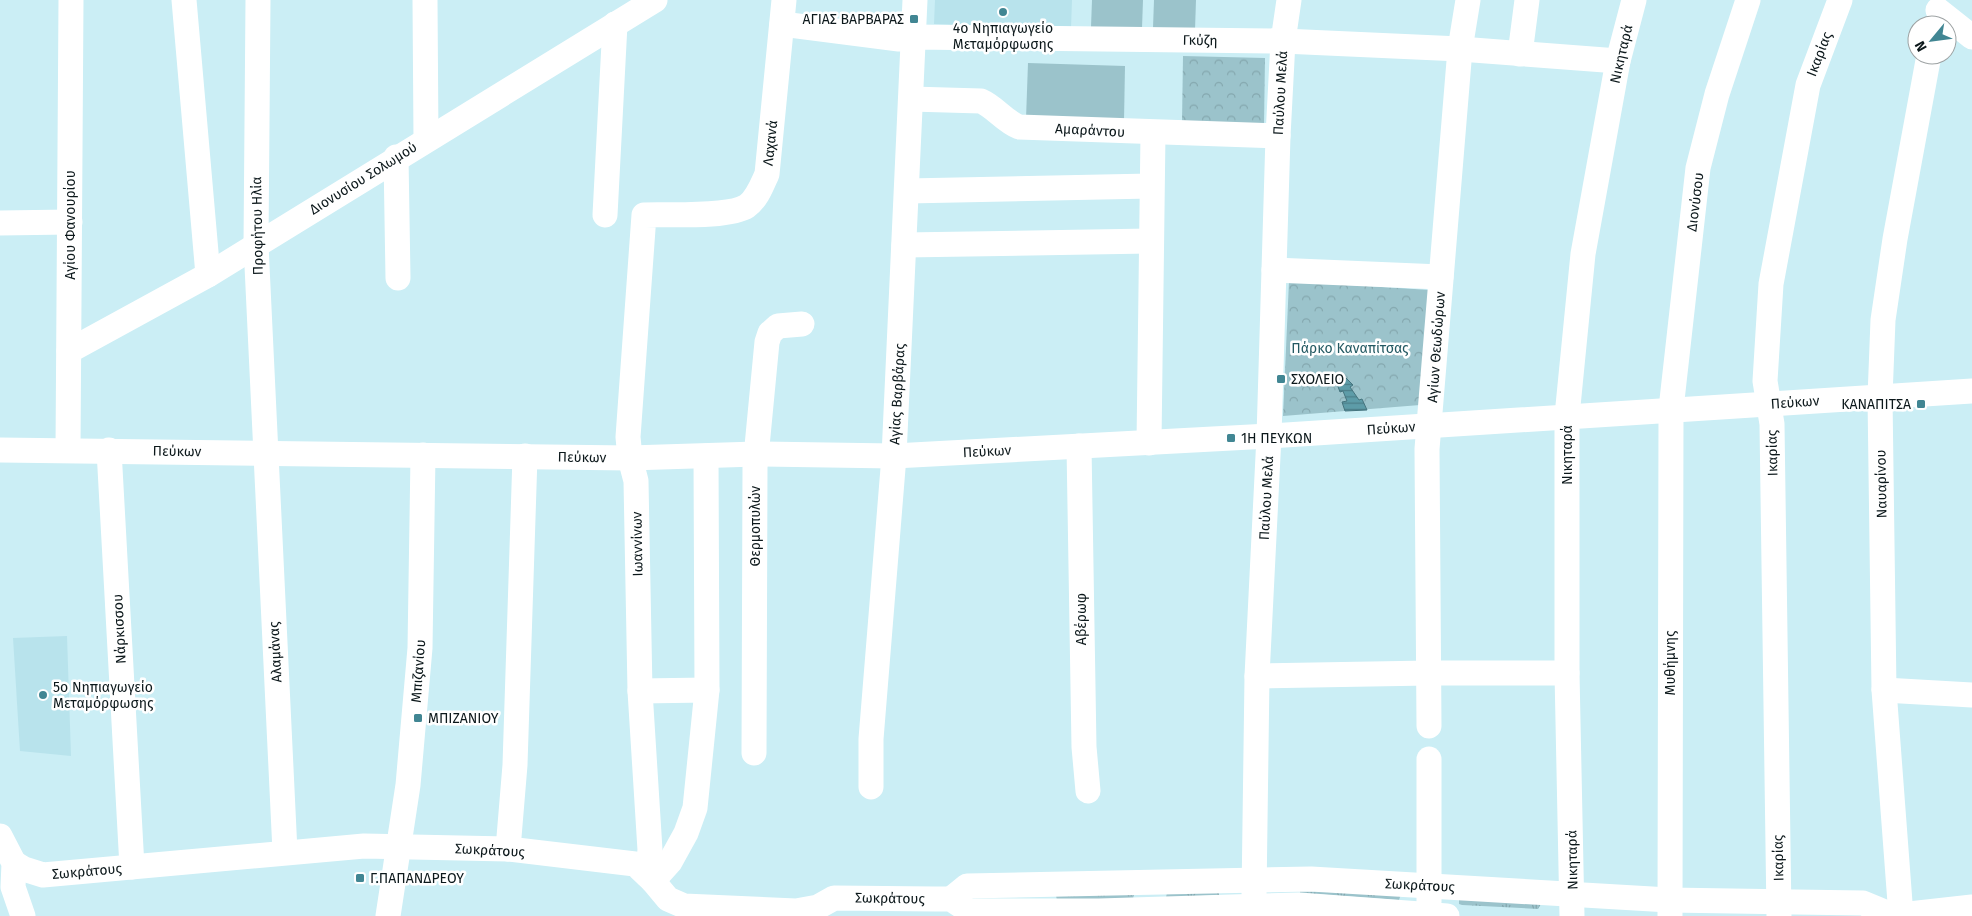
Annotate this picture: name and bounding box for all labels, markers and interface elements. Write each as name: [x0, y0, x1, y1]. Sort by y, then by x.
marker: 4ο Νηπιαγωγείο Μεταμόρφωσης: [997, 6, 1009, 18]
place label: ΑΓΙΑΣ ΒΑΡΒΑΡΑΣ: [803, 11, 904, 28]
marker: ΑΓΙΑΣ ΒΑΡΒΑΡΑΣ: [908, 13, 920, 25]
north arrow: [1907, 15, 1957, 65]
place label: 4ο Νηπιαγωγείο Μεταμόρφωσης: [953, 20, 1054, 53]
street label: Νικηταρά: [1606, 23, 1636, 85]
street label: Ικαρίας: [1803, 29, 1836, 79]
street label: Γκύζη: [1182, 32, 1218, 49]
text: N: [1911, 38, 1931, 54]
street label: Παύλου Μελά: [1270, 50, 1291, 136]
street label: Λαχανά: [760, 119, 781, 167]
street label: Αμαράντου: [1055, 120, 1125, 141]
street label: Διονυσίου Σολωμού: [306, 138, 420, 218]
street label: Αγίου Φανουρίου: [62, 170, 79, 280]
street label: Διονύσου: [1683, 172, 1708, 233]
street label: Προφήτου Ηλία: [248, 176, 267, 276]
street label: Αγίων Θεωδώρων: [1424, 291, 1449, 403]
park label: Πάρκο Καναπίτσας: [1291, 340, 1409, 357]
street label: Αγίας Βαρβάρας: [886, 342, 909, 445]
place label: ΣΧΟΛΕΙΟ: [1291, 371, 1344, 388]
marker: ΣΧΟΛΕΙΟ: [1275, 373, 1287, 385]
street label: Πεύκων: [1770, 392, 1820, 413]
place label: ΚΑΝΑΠΙΤΣΑ: [1841, 396, 1911, 413]
marker: ΚΑΝΑΠΙΤΣΑ: [1915, 398, 1927, 410]
street label: Πεύκων: [1366, 418, 1416, 439]
street label: Νικηταρά: [1559, 425, 1576, 485]
street label: Ικαρίας: [1764, 429, 1781, 476]
place label: 1Η ΠΕΥΚΩΝ: [1241, 430, 1312, 447]
marker: 1Η ΠΕΥΚΩΝ: [1225, 432, 1237, 444]
street label: Πεύκων: [962, 442, 1012, 461]
street label: Πεύκων: [152, 443, 202, 460]
street label: Πεύκων: [557, 449, 607, 466]
street label: Ναυαρίνου: [1872, 449, 1891, 519]
street label: Παύλου Μελά: [1256, 455, 1277, 541]
street label: Θερμοπυλών: [747, 485, 764, 566]
street label: Ιωαννίνων: [628, 511, 647, 577]
street label: Αβέρωφ: [1073, 593, 1090, 645]
street label: Νάρκισσου: [109, 594, 130, 664]
street label: Αλαμάνας: [265, 621, 286, 683]
street label: Μυθήμνης: [1662, 630, 1679, 696]
street label: Μπιζανίου: [408, 639, 429, 703]
place label: 5ο Νηπιαγωγείο Μεταμόρφωσης: [53, 679, 154, 712]
marker: 5ο Νηπιαγωγείο Μεταμόρφωσης: [37, 689, 49, 701]
place label: ΜΠΙΖΑΝΙΟΥ: [428, 710, 499, 727]
marker: ΜΠΙΖΑΝΙΟΥ: [412, 712, 424, 724]
street label: Νικηταρά: [1563, 830, 1582, 890]
street label: Ικαρίας: [1770, 834, 1787, 881]
street label: Σωκράτους: [455, 840, 526, 861]
street label: Σωκράτους: [51, 860, 123, 883]
place label: Γ.ΠΑΠΑΝΔΡΕΟΥ: [370, 870, 464, 887]
marker: Γ.ΠΑΠΑΝΔΡΕΟΥ: [354, 872, 366, 884]
street label: Σωκράτους: [1385, 875, 1456, 896]
street label: Σωκράτους: [855, 889, 926, 908]

